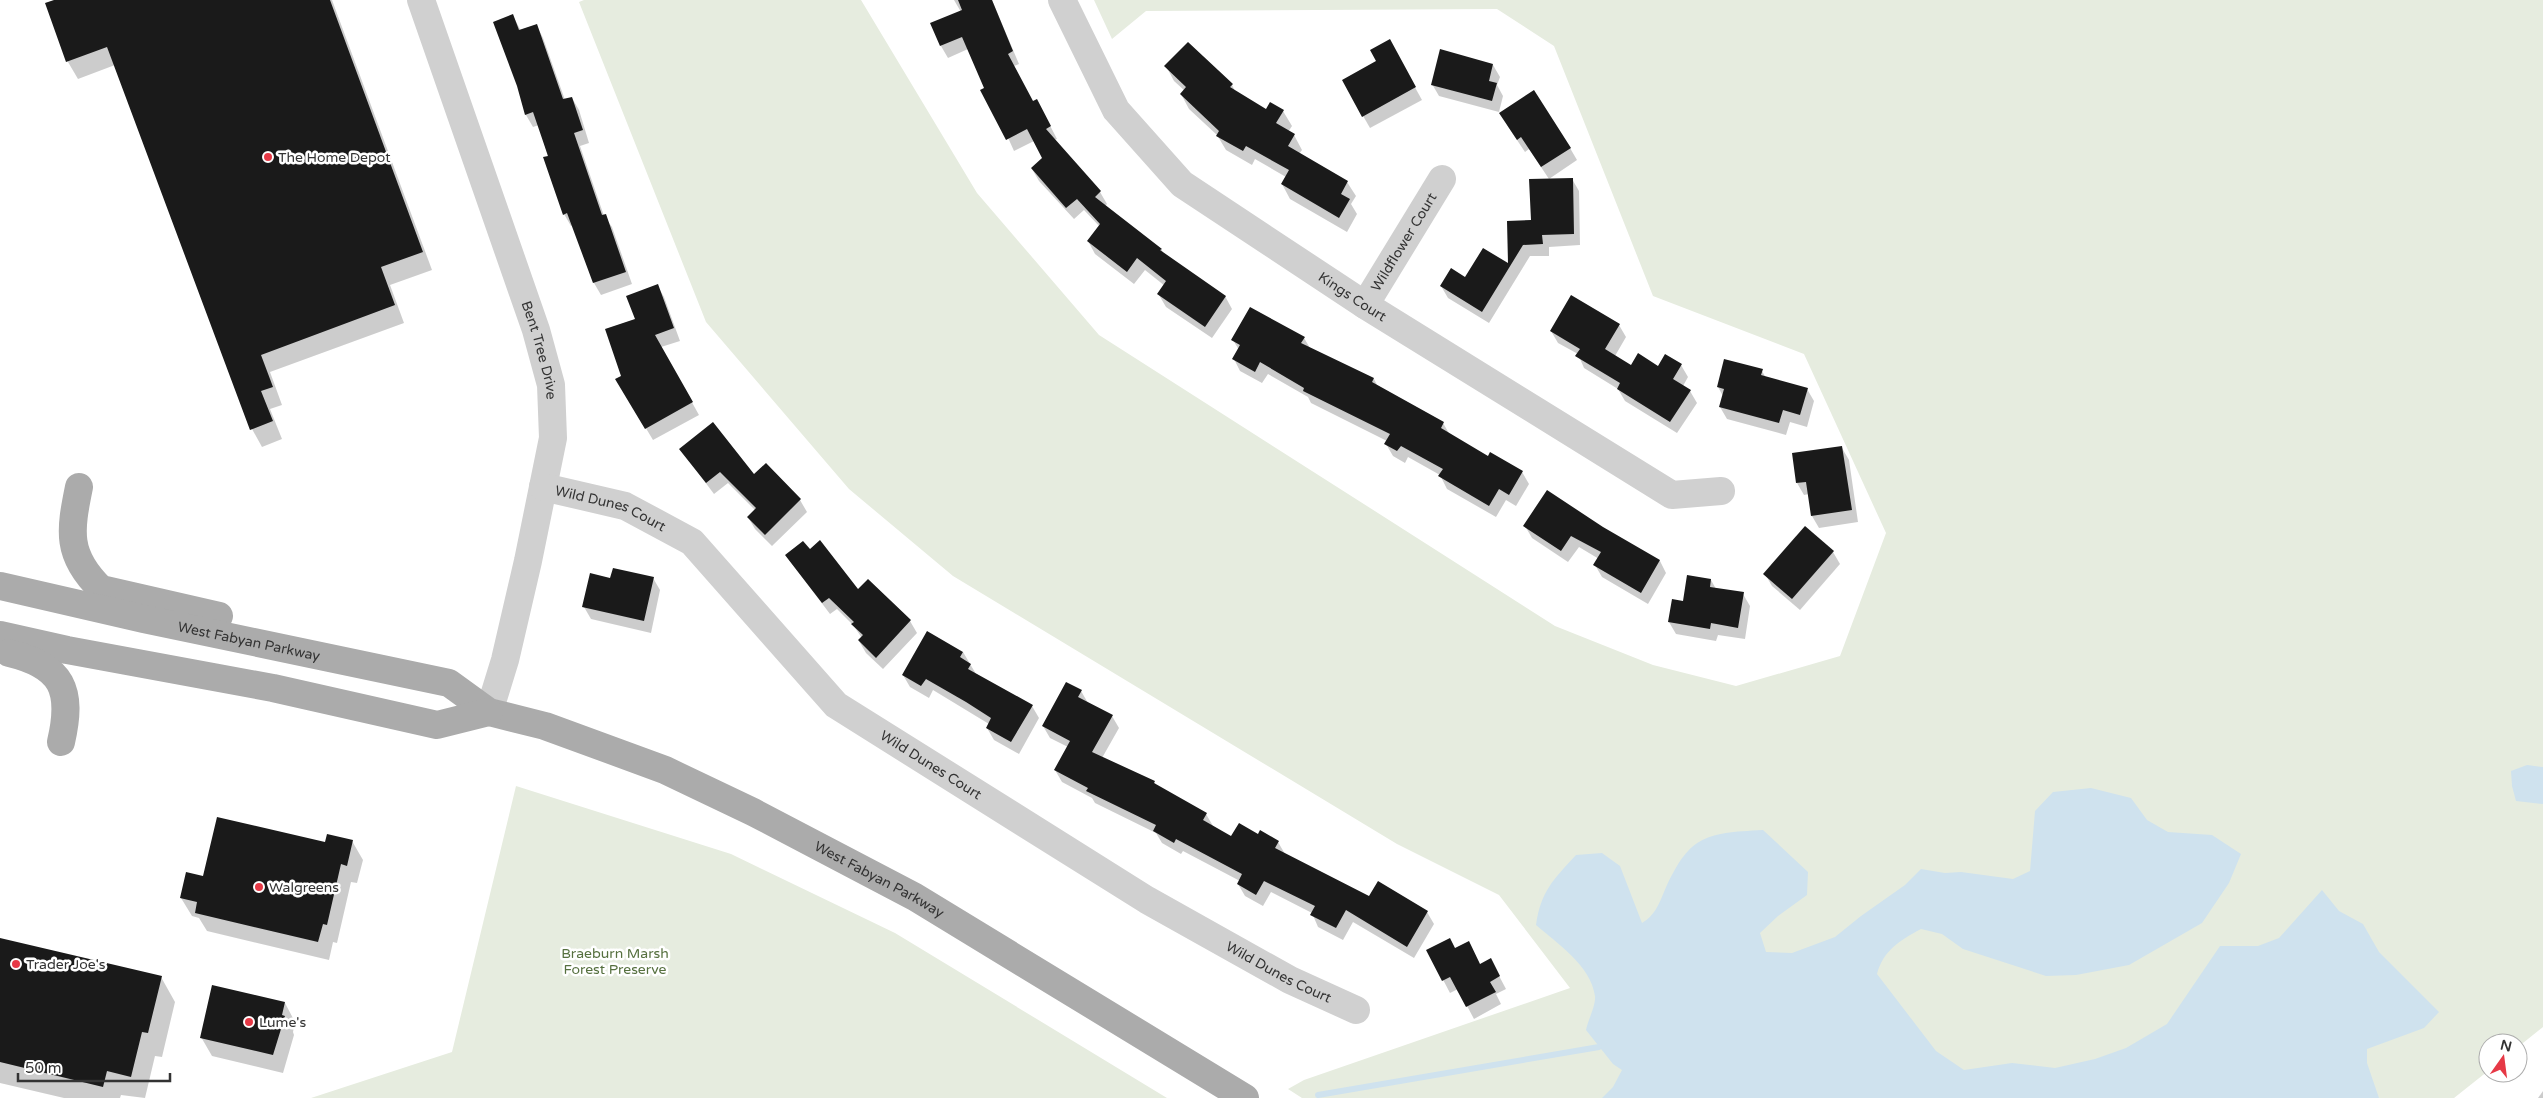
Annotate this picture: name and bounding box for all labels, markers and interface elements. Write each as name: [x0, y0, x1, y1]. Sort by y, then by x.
place label: The Home Depot: [278, 149, 391, 166]
marker: The Home Depot: [262, 151, 274, 163]
street label: Wildflower Court: [1367, 189, 1441, 295]
street label: Kings Court: [1315, 269, 1390, 326]
street label: Bent Tree Drive: [518, 299, 560, 400]
street label: Wild Dunes Court: [553, 482, 669, 536]
street label: West Fabyan Parkway: [176, 618, 322, 665]
street label: Wild Dunes Court: [877, 727, 985, 804]
street label: West Fabyan Parkway: [811, 838, 947, 922]
place label: Walgreens: [269, 879, 339, 896]
marker: Walgreens: [253, 881, 265, 893]
street label: Wild Dunes Court: [1223, 938, 1335, 1007]
park label: Braeburn Marsh Forest Preserve: [561, 945, 669, 978]
place label: Trader Joe's: [26, 956, 106, 973]
marker: Trader Joe's: [10, 958, 22, 970]
place label: Lume's: [259, 1014, 306, 1031]
marker: Lume's: [243, 1016, 255, 1028]
north arrow: [2478, 1033, 2528, 1083]
text: N: [2499, 1036, 2514, 1055]
scale bar: [18, 1050, 170, 1082]
text: 50 m: [25, 1059, 62, 1077]

